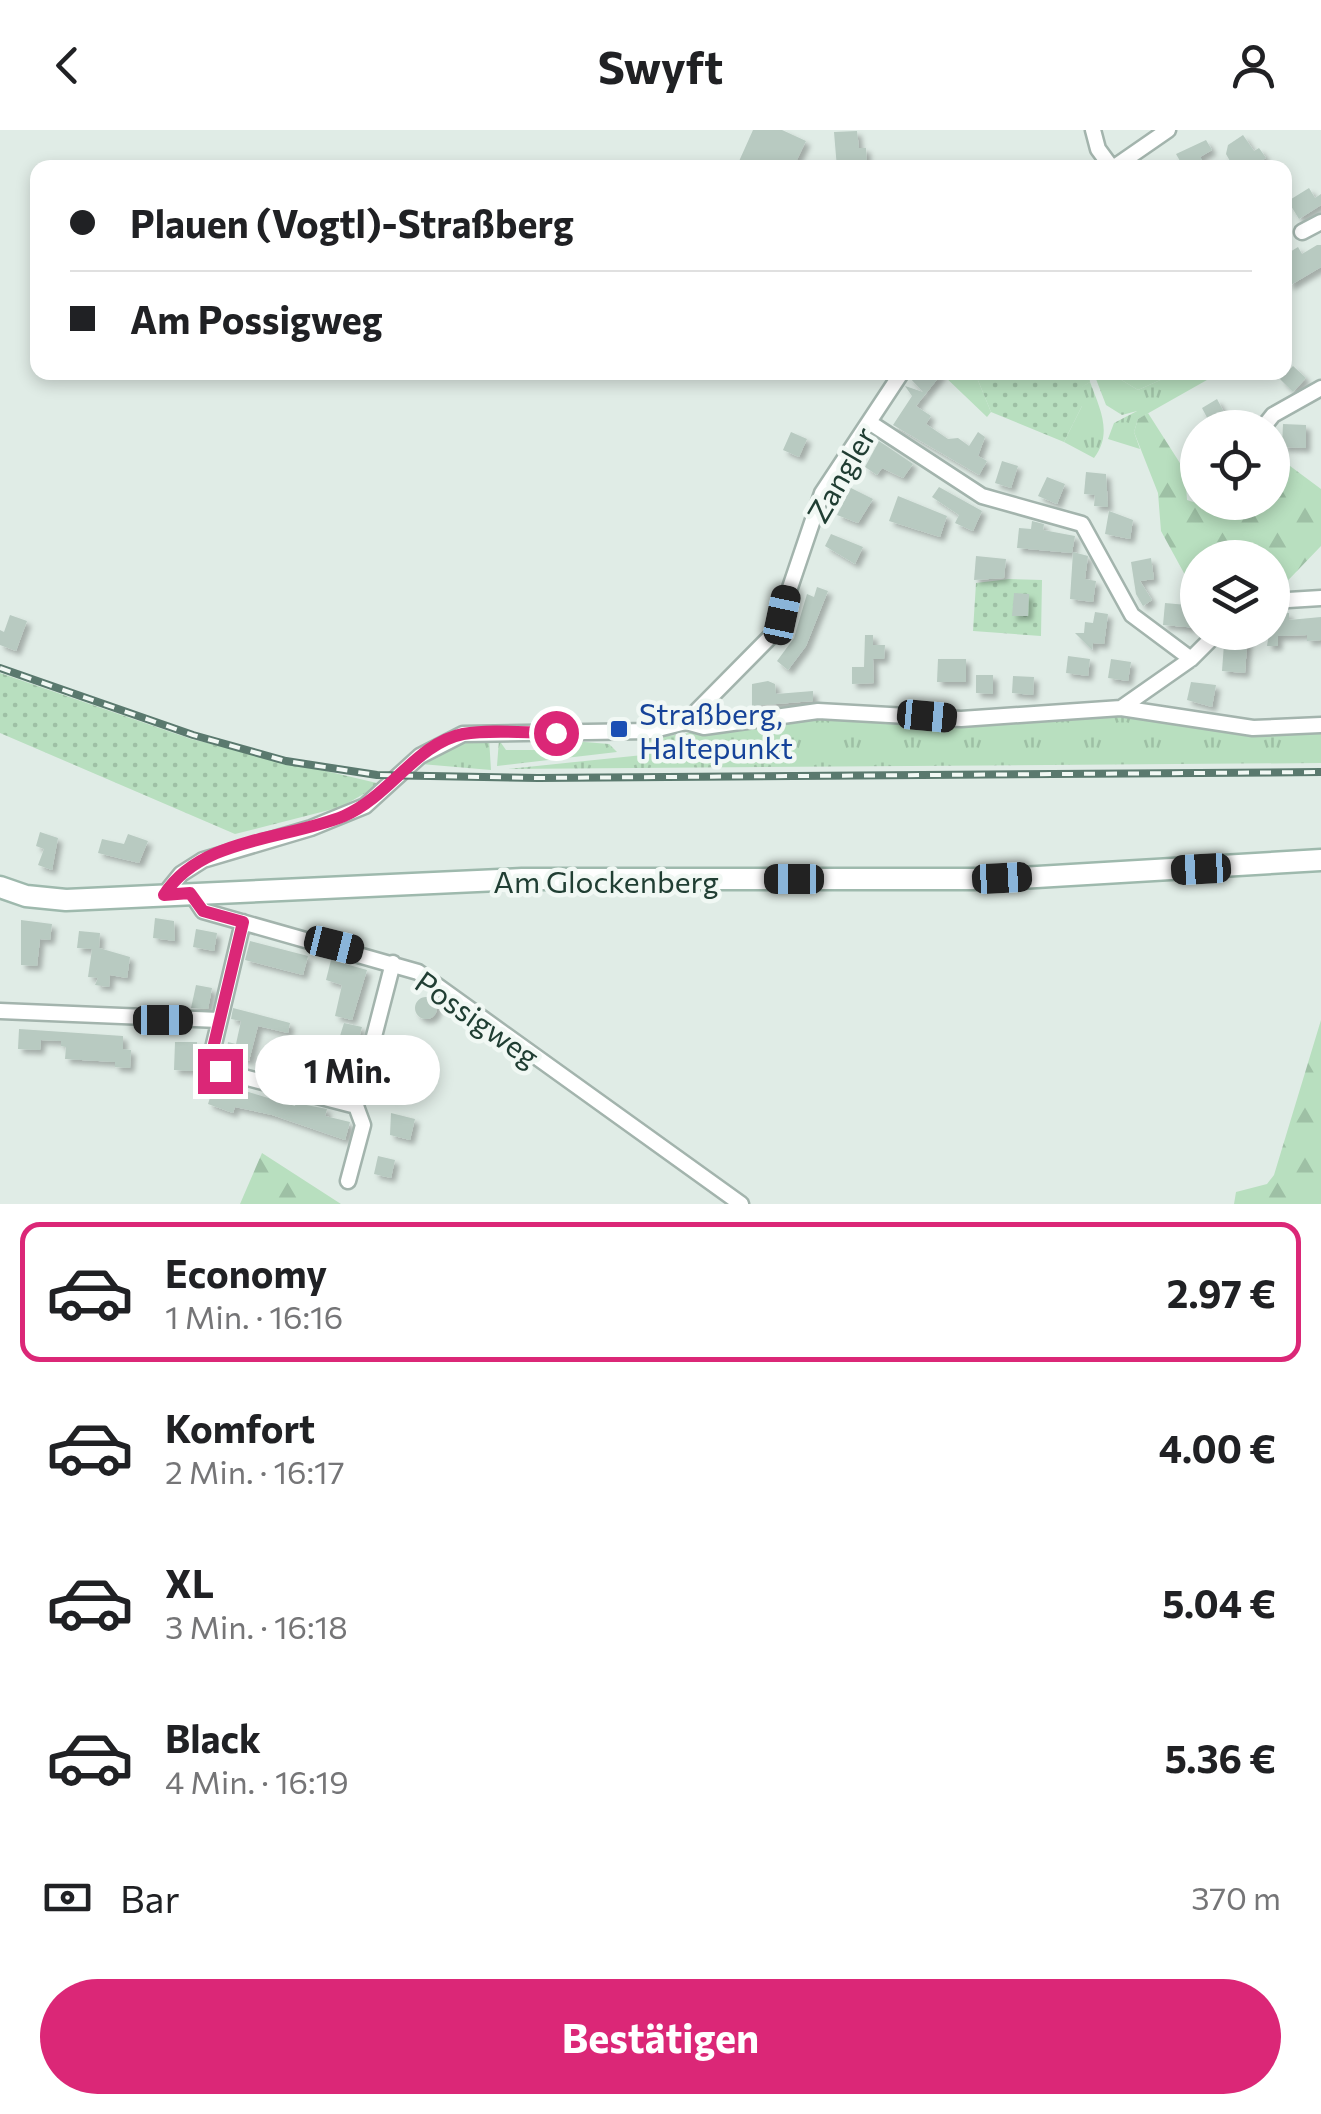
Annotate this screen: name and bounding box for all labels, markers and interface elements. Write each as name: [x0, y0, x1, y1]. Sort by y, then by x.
icon: back: [40, 38, 95, 93]
text: Swyft: [598, 38, 723, 93]
icon: person: [1226, 38, 1281, 93]
text: Plauen (Vogtl)-Straßberg: [130, 199, 574, 246]
text: Am Possigweg: [130, 295, 383, 342]
map controls: [1180, 410, 1290, 650]
button: locate: [1180, 410, 1290, 520]
street label: Zangler: [798, 419, 882, 529]
button: layers: [1180, 540, 1290, 650]
car: [761, 583, 803, 647]
place label: Straßberg, Haltepunkt: [639, 694, 793, 765]
car: [896, 698, 958, 734]
route start: [534, 711, 579, 756]
marker: Straßberg, Haltepunkt: [608, 718, 630, 740]
car: [1170, 852, 1232, 886]
car: [971, 861, 1033, 895]
street label: Am Glockenberg: [493, 862, 719, 899]
car: [764, 864, 824, 894]
car: [301, 923, 367, 967]
street label: Possigweg: [409, 962, 547, 1074]
car: [133, 1005, 193, 1035]
callout: 1 Min.: [255, 1036, 440, 1106]
route end: [198, 1049, 243, 1094]
text: 1 Min.: [304, 1050, 391, 1090]
icon: car: [45, 1247, 135, 1337]
text: Economy: [165, 1249, 327, 1296]
text: 2.97 €: [1167, 1269, 1276, 1316]
text: 1 Min. · 16:16: [165, 1296, 343, 1336]
icon: car: [45, 1402, 135, 1492]
text: Komfort: [165, 1404, 315, 1451]
text: 4.00 €: [1159, 1424, 1276, 1471]
text: 2 Min. · 16:17: [165, 1451, 345, 1491]
icon: car: [45, 1557, 135, 1647]
text: XL: [165, 1559, 214, 1606]
text: 5.04 €: [1162, 1579, 1276, 1626]
text: 3 Min. · 16:18: [165, 1606, 348, 1646]
icon: car: [45, 1712, 135, 1802]
text: Black: [165, 1714, 261, 1761]
text: 5.36 €: [1165, 1734, 1276, 1781]
text: 4 Min. · 16:19: [165, 1761, 349, 1801]
icon: cash: [40, 1870, 95, 1925]
text: Bar: [120, 1874, 180, 1921]
text: 370 m: [1191, 1877, 1281, 1917]
button: Bestätigen: [40, 1979, 1281, 2094]

